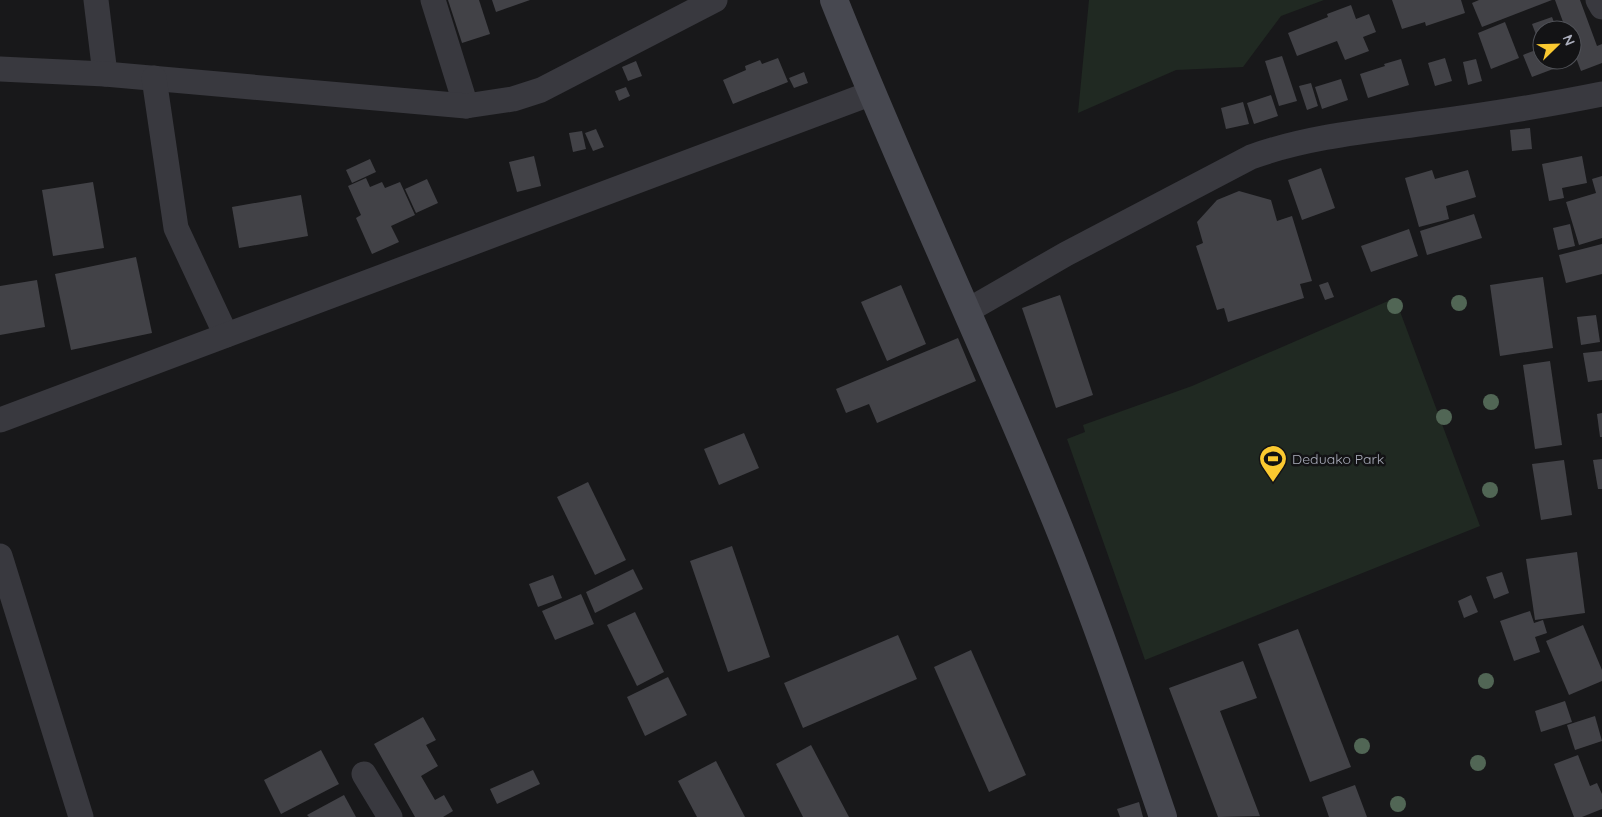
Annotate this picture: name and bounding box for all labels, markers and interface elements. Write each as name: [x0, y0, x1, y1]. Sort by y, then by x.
north arrow: [1532, 20, 1582, 70]
text: N: [1559, 32, 1579, 48]
sports icon: Deduako Park: [1258, 444, 1288, 483]
place label: Deduako Park: [1292, 450, 1384, 468]

